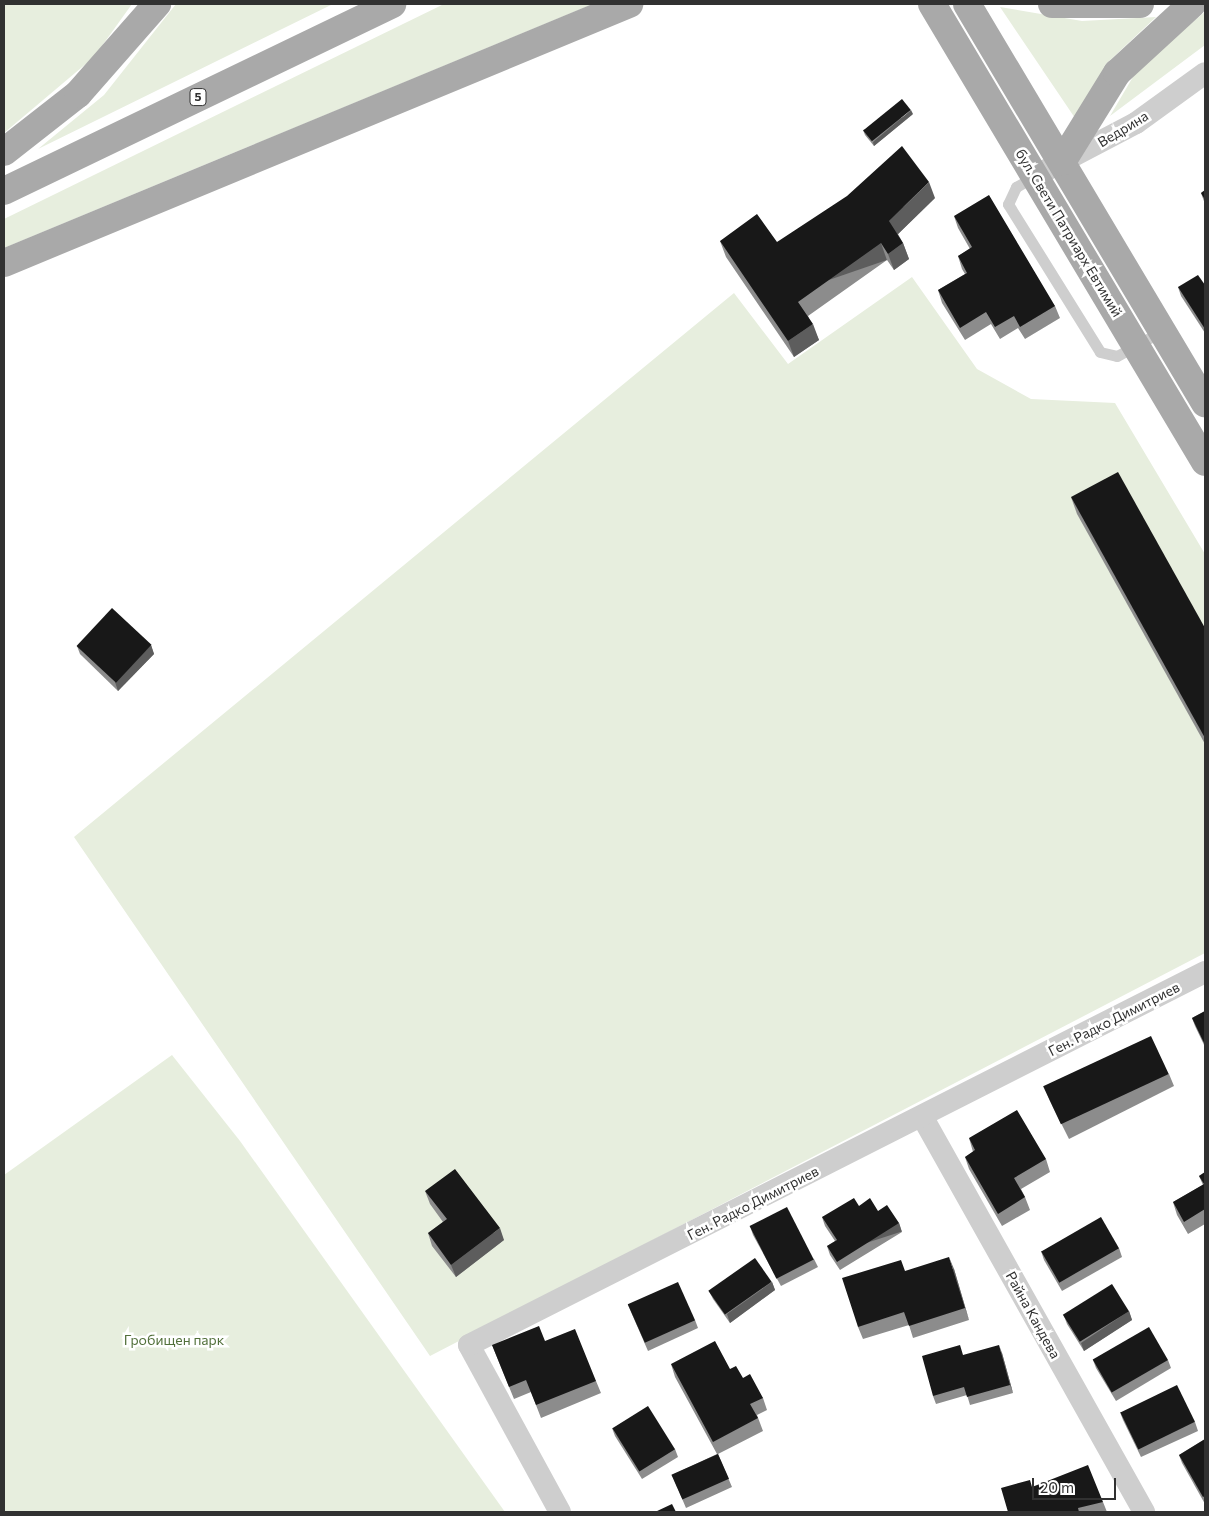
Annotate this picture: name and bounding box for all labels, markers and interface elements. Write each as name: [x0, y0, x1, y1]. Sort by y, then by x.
road number: 5: [189, 88, 207, 106]
street label: Ведрина: [1095, 107, 1151, 151]
street label: бул. Свети Патриарх Евтимий: [1012, 146, 1126, 320]
street label: Ген. Радко Димитриев: [1045, 979, 1183, 1059]
street label: Ген. Радко Димитриев: [684, 1163, 822, 1243]
street label: Райна Кандева: [1002, 1269, 1064, 1361]
park label: Гробищен парк: [124, 1332, 224, 1348]
scale bar: [1034, 1468, 1118, 1500]
text: 20 m: [1040, 1478, 1074, 1496]

